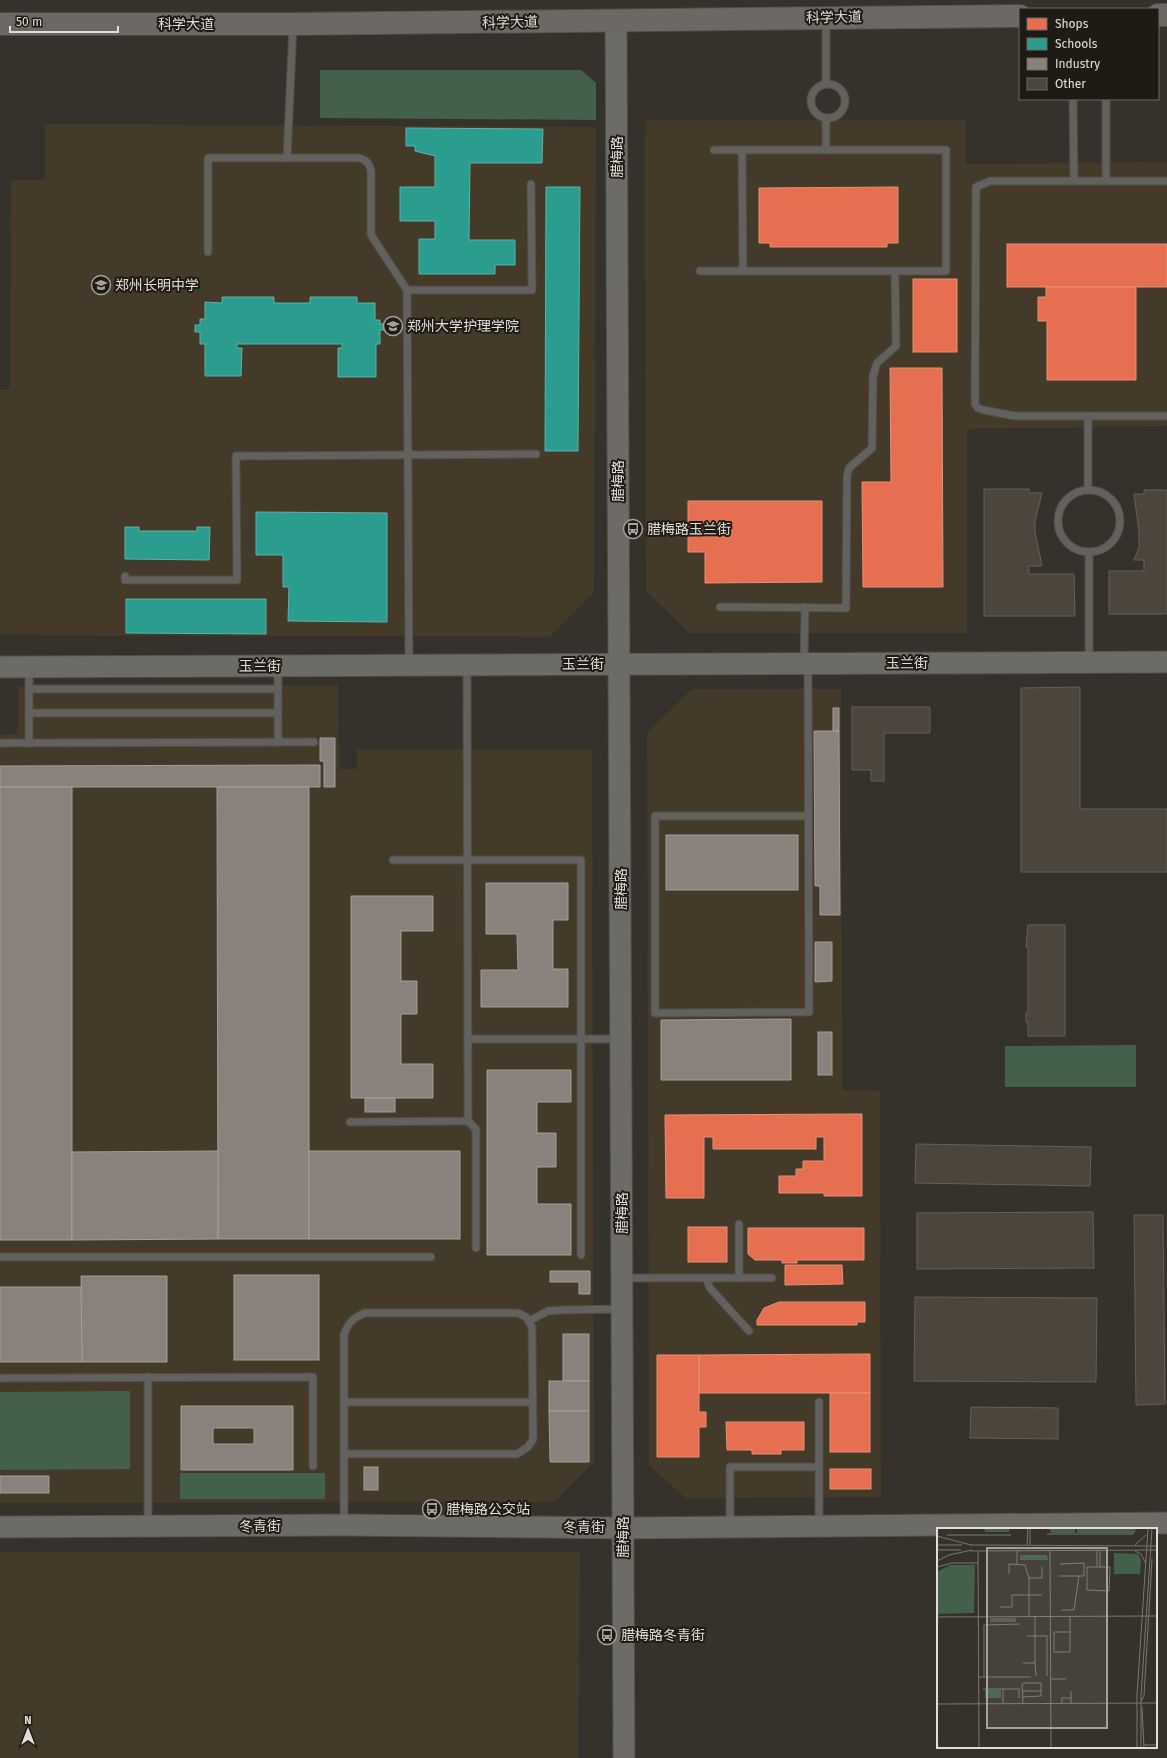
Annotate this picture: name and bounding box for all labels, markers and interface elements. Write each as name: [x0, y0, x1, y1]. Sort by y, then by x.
scale bar: [10, 8, 118, 34]
legend: [1019, 8, 1159, 100]
street label: 科学大道: [806, 9, 862, 26]
street label: 科学大道: [482, 14, 538, 31]
text: 50 m: [16, 15, 42, 29]
street label: 科学大道: [158, 16, 214, 33]
text: Shops: [1055, 17, 1089, 31]
text: Schools: [1055, 37, 1098, 51]
text: Industry: [1055, 57, 1100, 71]
text: Other: [1055, 77, 1086, 91]
street label: 腊梅路: [609, 136, 626, 178]
school or university icon: 郑州长明中学: [90, 274, 112, 296]
place label: 郑州长明中学: [115, 277, 199, 294]
school or university icon: 郑州大学护理学院: [382, 315, 404, 337]
place label: 郑州大学护理学院: [407, 318, 519, 335]
street label: 腊梅路: [610, 460, 627, 502]
bus stop icon: 腊梅路玉兰街: [622, 518, 644, 540]
place label: 腊梅路玉兰街: [647, 521, 731, 538]
street label: 玉兰街: [886, 655, 928, 672]
street label: 玉兰街: [562, 656, 604, 673]
street label: 玉兰街: [239, 658, 281, 675]
street label: 腊梅路: [613, 868, 630, 910]
street label: 腊梅路: [614, 1192, 631, 1234]
bus stop icon: 腊梅路公交站: [421, 1498, 443, 1520]
place label: 腊梅路公交站: [446, 1501, 530, 1518]
street label: 腊梅路: [615, 1516, 632, 1558]
street label: 冬青街: [239, 1518, 281, 1535]
street label: 冬青街: [563, 1519, 605, 1536]
inset map: [937, 1528, 1157, 1748]
bus stop icon: 腊梅路冬青街: [596, 1624, 618, 1646]
place label: 腊梅路冬青街: [621, 1627, 705, 1644]
north arrow: [8, 1710, 48, 1750]
text: N: [24, 1714, 32, 1727]

